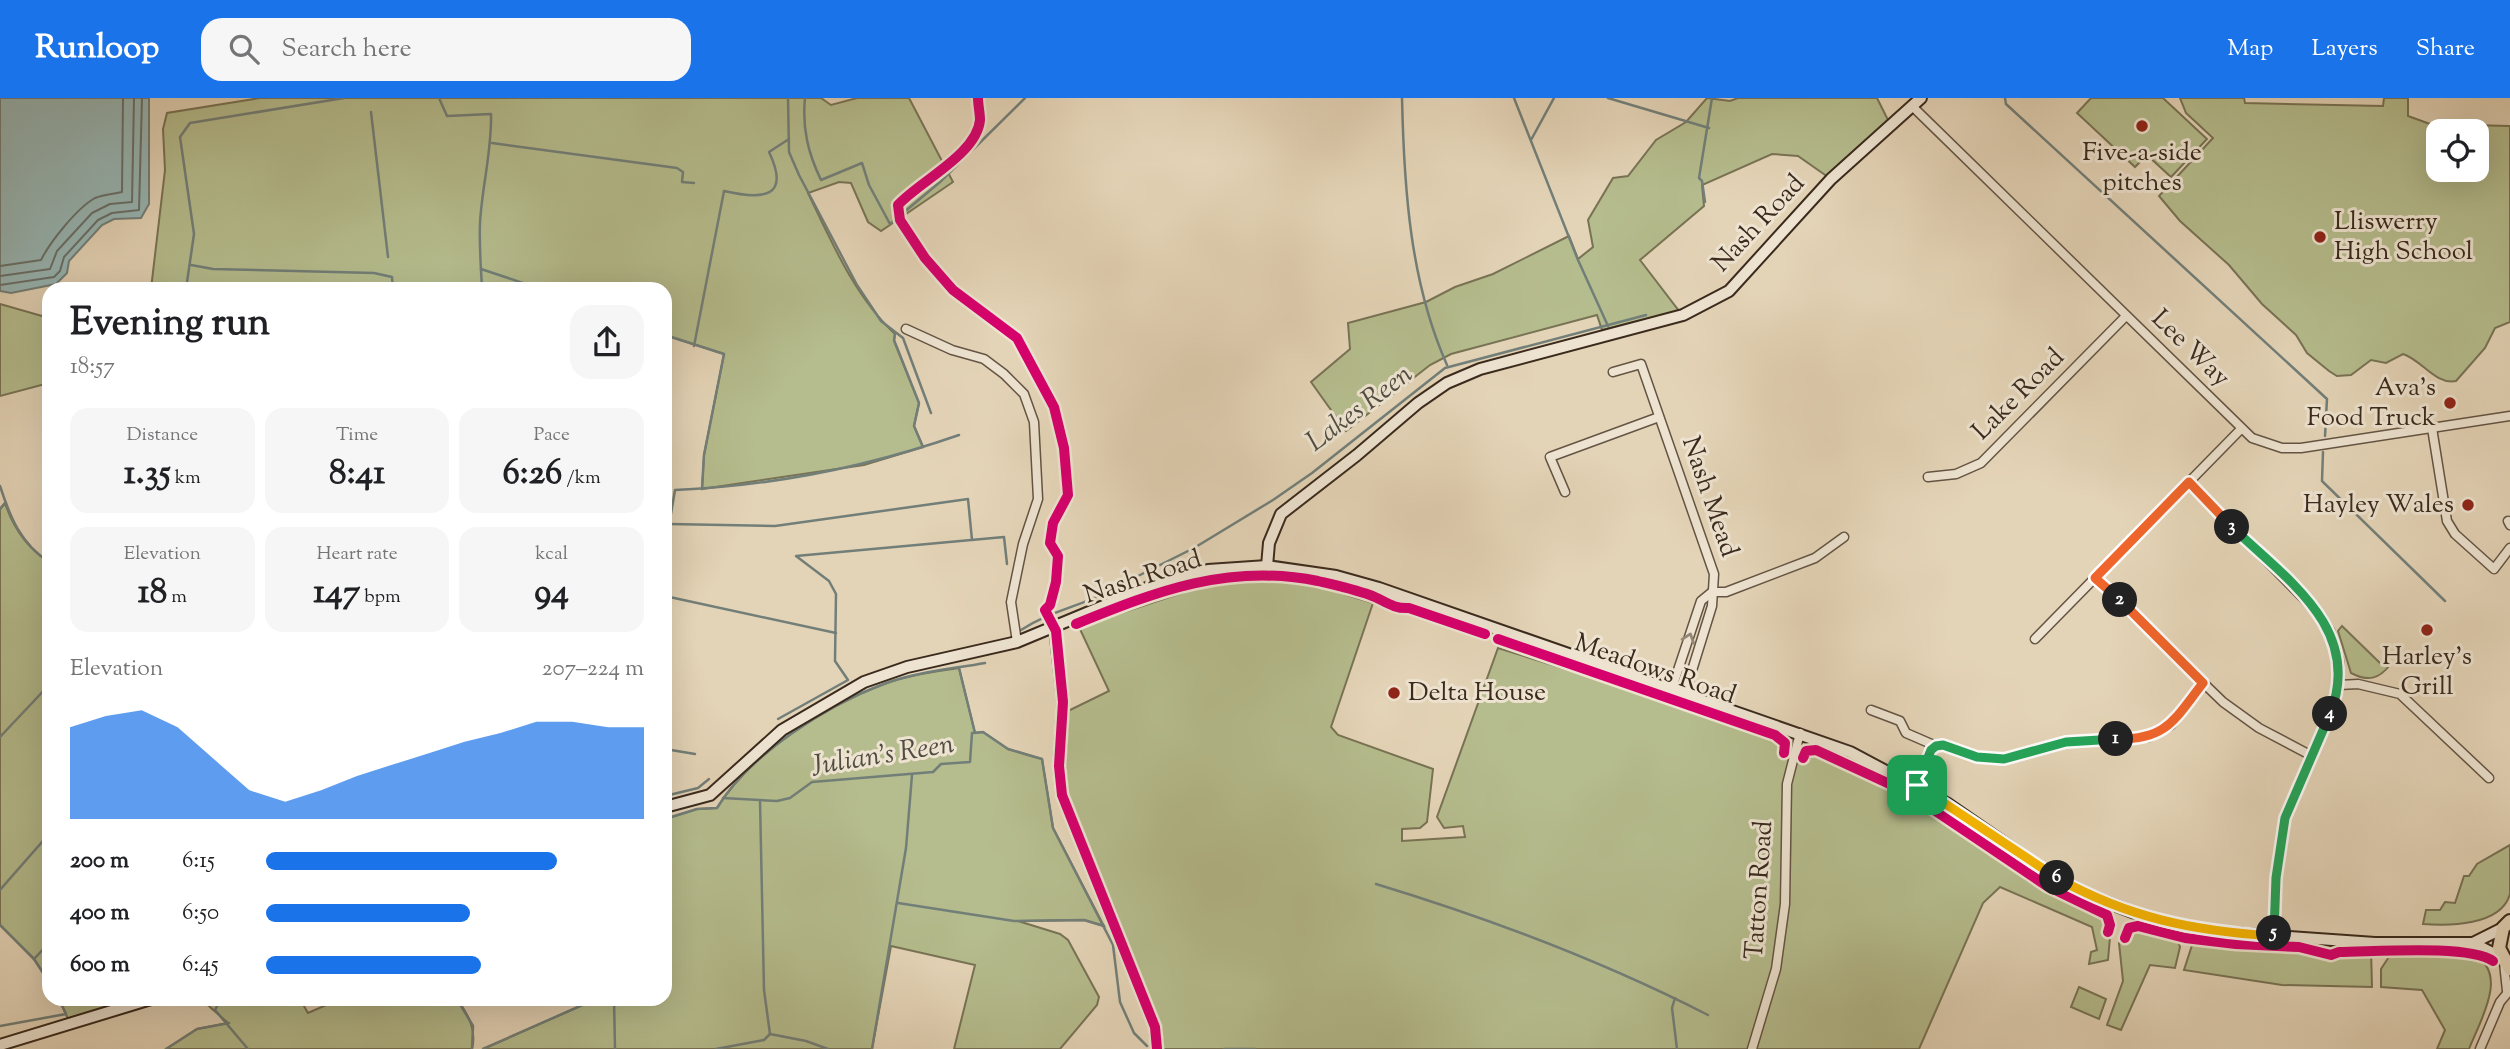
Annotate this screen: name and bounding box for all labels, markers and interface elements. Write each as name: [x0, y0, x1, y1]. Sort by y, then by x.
search box: [201, 18, 691, 81]
text: Runloop: [35, 25, 159, 73]
icon: search: [225, 30, 263, 68]
text: Search here: [281, 31, 412, 68]
text: Map: [2227, 32, 2273, 66]
text: Layers: [2311, 32, 2378, 66]
text: Share: [2416, 32, 2475, 66]
marker: Five-a-side pitches: [2134, 118, 2150, 134]
map controls: [2426, 119, 2489, 182]
button: locate: [2426, 119, 2489, 182]
place label: Five-a-side pitches: [2082, 135, 2202, 202]
street label: Nash Road: [1704, 167, 1814, 281]
place label: Lliswerry High School: [2334, 204, 2473, 271]
marker: Lliswerry High School: [2312, 229, 2328, 245]
text: Evening run: [70, 298, 270, 352]
street label: Lee Way: [2142, 302, 2238, 396]
button: share: [570, 305, 644, 379]
street label: Lake Road: [1964, 340, 2074, 450]
text: 18:57: [70, 351, 115, 384]
water label: Lakes Reen: [1298, 355, 1422, 462]
place label: Ava’s Food Truck: [2307, 370, 2436, 437]
marker: Ava’s Food Truck: [2442, 395, 2458, 411]
text: Distance: [127, 422, 198, 449]
text: Time: [336, 422, 378, 449]
text: Pace: [533, 422, 570, 449]
street label: Nash Mead: [1671, 432, 1747, 563]
text: 1.35: [124, 449, 171, 500]
text: 8:41: [329, 449, 385, 500]
text: 6:26: [503, 449, 562, 500]
text: km: [171, 465, 201, 492]
text: /km: [562, 465, 601, 492]
place label: Hayley Wales: [2303, 487, 2454, 524]
marker: Hayley Wales: [2460, 497, 2476, 513]
pin: 3: [2214, 510, 2250, 544]
text: 3: [2228, 513, 2235, 540]
text: Elevation: [124, 541, 201, 568]
text: Heart rate: [316, 541, 398, 568]
text: kcal: [535, 541, 568, 568]
street label: Nash Road: [1079, 541, 1207, 614]
text: 18: [138, 568, 167, 619]
text: 147: [313, 568, 360, 619]
text: 94: [534, 568, 569, 619]
pin: 2: [2102, 582, 2138, 618]
text: m: [167, 584, 187, 611]
text: bpm: [360, 584, 401, 611]
text: 2: [2115, 586, 2124, 613]
marker: Harley's Grill: [2419, 622, 2435, 638]
street label: Meadows Road: [1569, 625, 1741, 715]
one-way arrow: [1681, 632, 1695, 645]
place label: Harley's Grill: [2382, 639, 2472, 706]
text: Elevation: [70, 653, 163, 686]
text: 207–224 m: [542, 653, 644, 686]
place label: Delta House: [1408, 675, 1546, 712]
marker: Delta House: [1386, 685, 1402, 701]
pin: 4: [2312, 696, 2348, 732]
text: 4: [2325, 700, 2334, 727]
pin: 1: [2098, 722, 2134, 756]
water label: Julian's Reen: [808, 725, 957, 787]
text: 1: [2112, 725, 2119, 752]
pin: [1887, 755, 1947, 815]
icon: arrive: [1898, 766, 1936, 804]
street label: Tatton Road: [1737, 819, 1783, 961]
text: 200 m: [70, 845, 129, 878]
text: 6:15: [182, 845, 215, 878]
pin: 6: [2039, 860, 2074, 896]
text: 6: [2052, 864, 2061, 891]
text: 400 m: [70, 897, 130, 930]
text: 6:50: [182, 897, 219, 930]
pin: 5: [2256, 916, 2292, 950]
text: 5: [2270, 919, 2277, 946]
text: 600 m: [70, 949, 130, 982]
text: 6:45: [182, 949, 219, 982]

